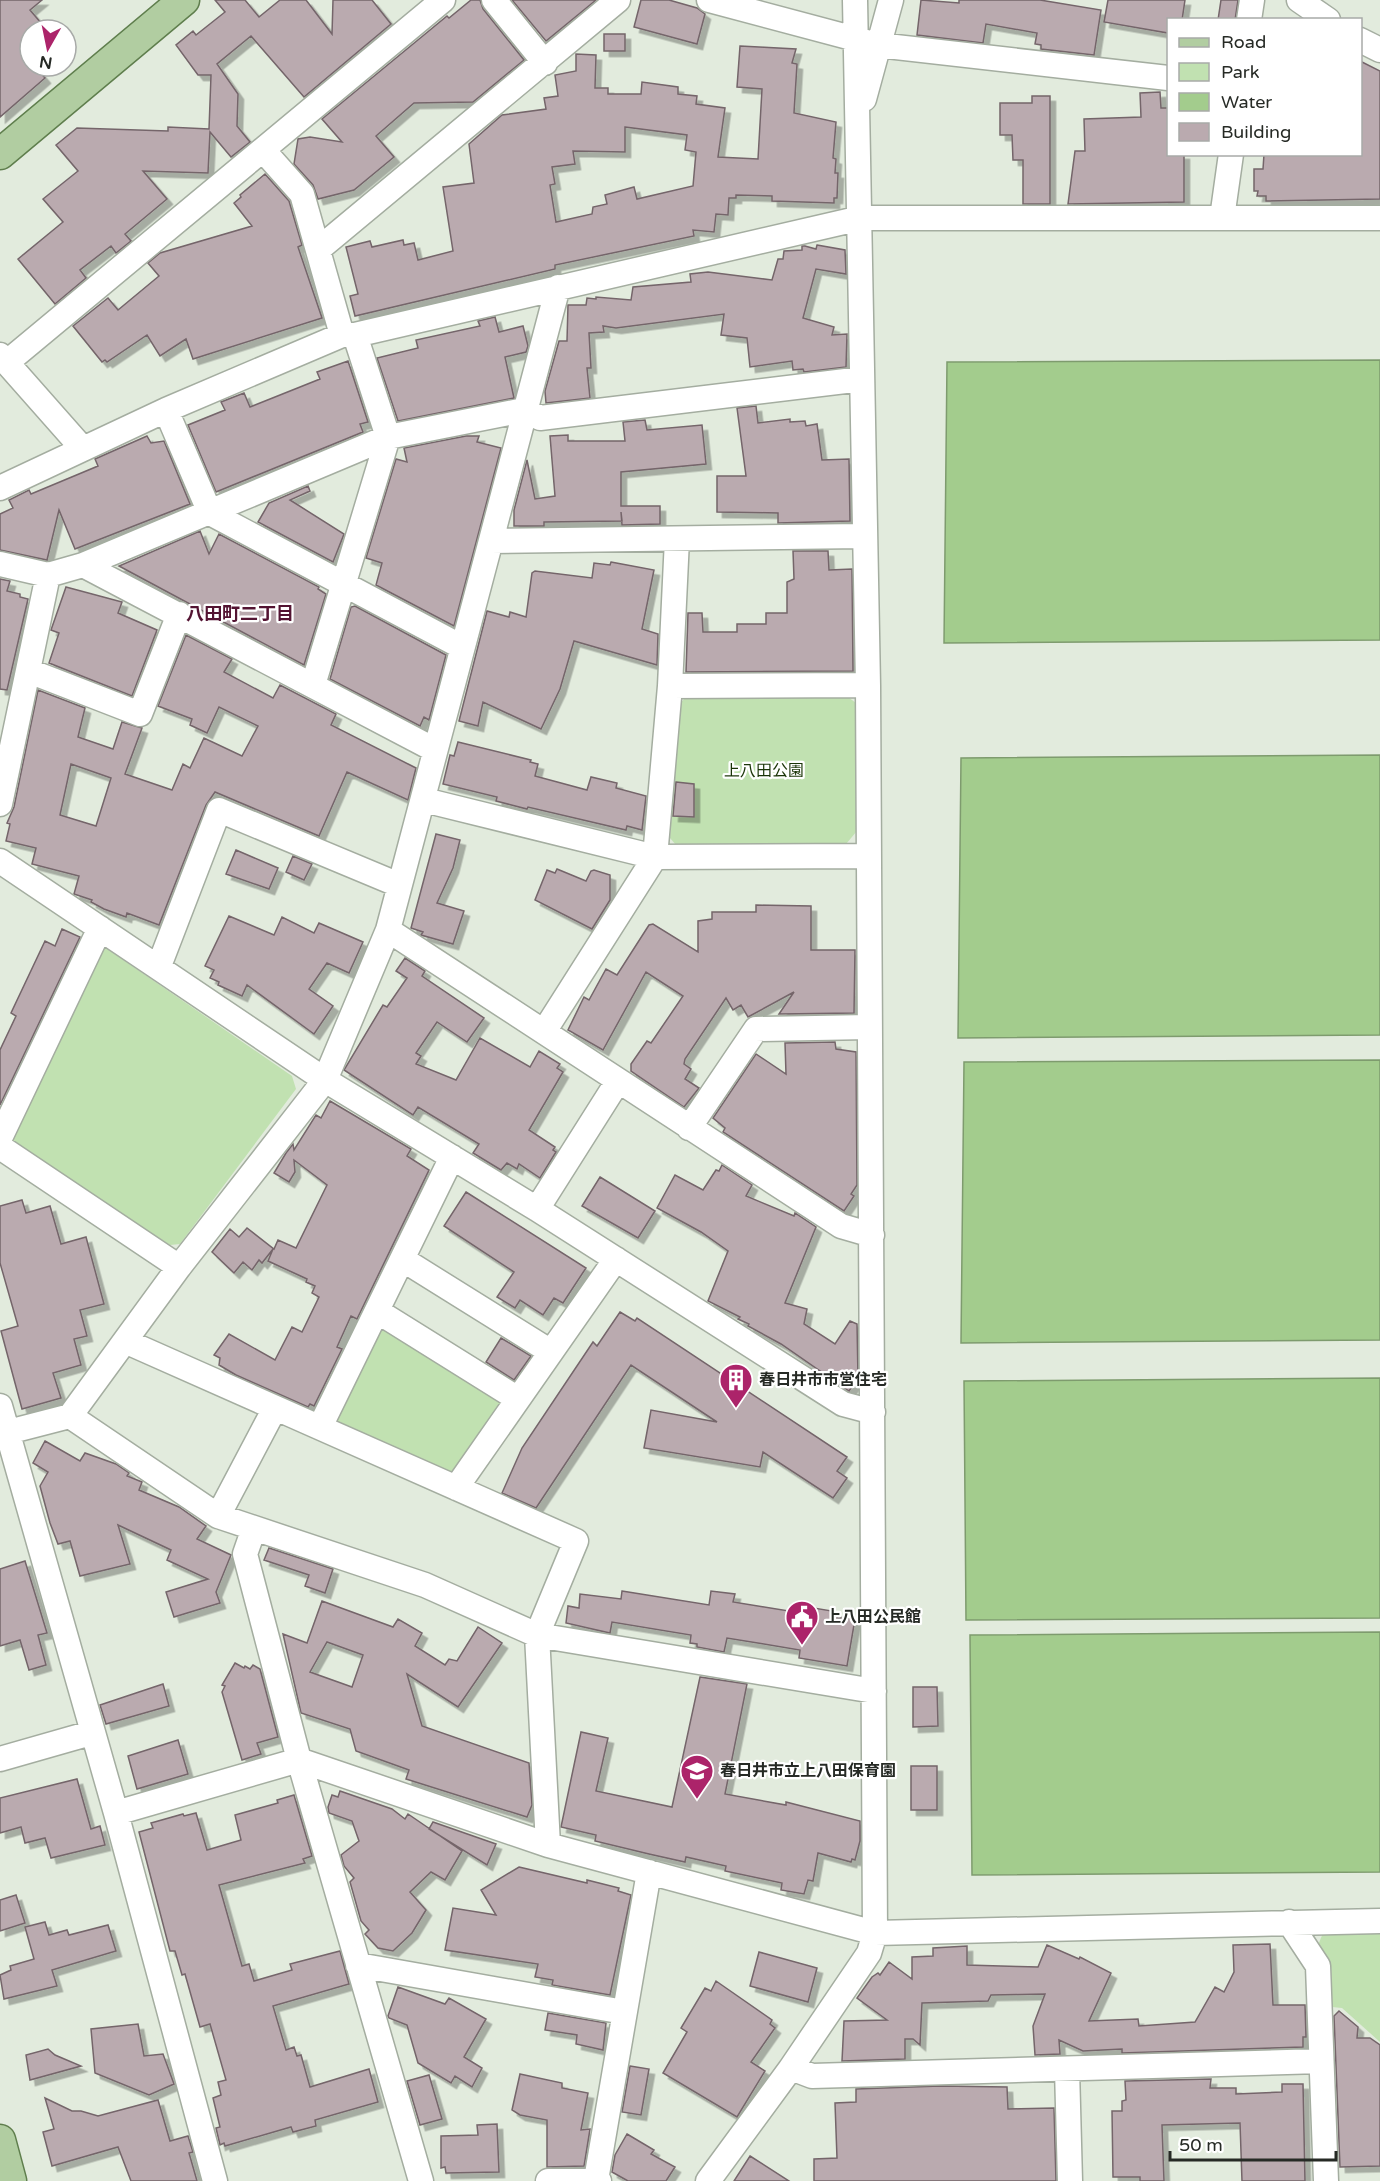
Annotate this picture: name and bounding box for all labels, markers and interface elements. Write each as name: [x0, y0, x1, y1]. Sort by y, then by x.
north arrow: [18, 18, 78, 78]
legend: [1167, 18, 1362, 156]
text: Road: [1221, 31, 1266, 53]
text: N: [38, 51, 54, 73]
text: Park: [1221, 61, 1260, 83]
text: Water: [1221, 91, 1272, 113]
text: Building: [1221, 121, 1291, 143]
district label: 八田町二丁目: [186, 603, 294, 625]
park label: 上八田公園: [724, 761, 804, 781]
building icon: 春日井市市営住宅: [718, 1362, 754, 1409]
place label: 春日井市市営住宅: [759, 1370, 887, 1390]
public building icon: 上八田公民館: [784, 1599, 820, 1646]
place label: 上八田公民館: [825, 1607, 921, 1627]
school or university icon: 春日井市立上八田保育園: [679, 1753, 715, 1800]
place label: 春日井市立上八田保育園: [720, 1761, 896, 1781]
scale bar: [1170, 2124, 1336, 2162]
text: 50 m: [1179, 2134, 1223, 2156]

